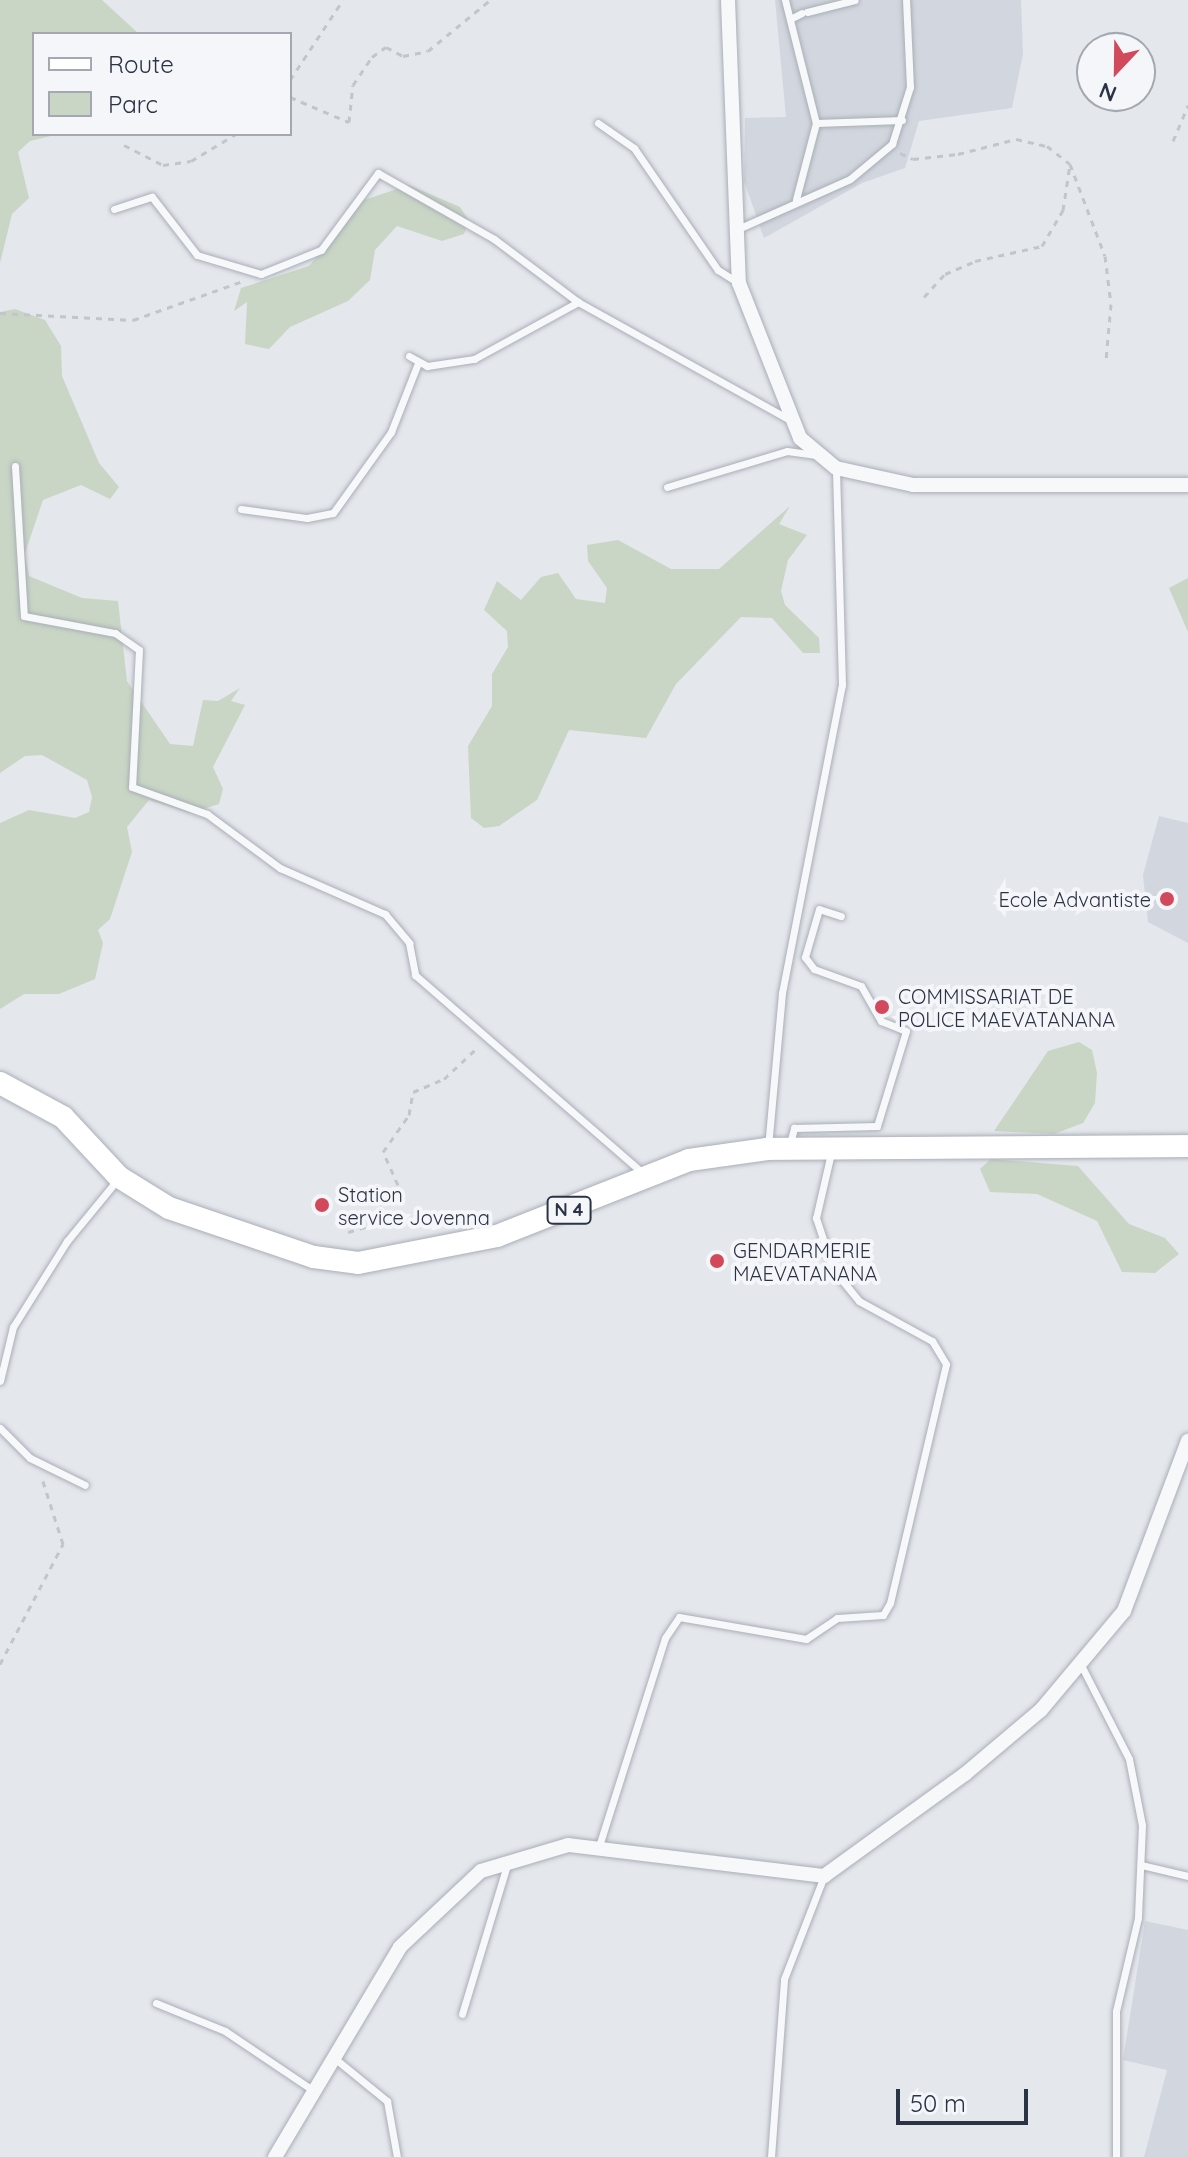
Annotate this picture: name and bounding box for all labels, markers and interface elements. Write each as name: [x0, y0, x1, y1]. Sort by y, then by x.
legend: [32, 32, 292, 136]
north arrow: [1076, 32, 1156, 112]
text: Route: [108, 49, 174, 79]
text: N: [1095, 76, 1121, 108]
text: Parc: [108, 89, 158, 119]
place label: Ecole Advantiste: [998, 887, 1151, 911]
marker: Ecole Advantiste: [1158, 890, 1176, 908]
place label: COMMISSARIAT DE POLICE MAEVATANANA: [898, 984, 1115, 1031]
marker: COMMISSARIAT DE POLICE MAEVATANANA: [873, 998, 891, 1016]
place label: Station service Jovenna: [338, 1182, 490, 1229]
marker: Station service Jovenna: [313, 1196, 331, 1214]
road number: N 4: [545, 1196, 593, 1224]
place label: GENDARMERIE MAEVATANANA: [733, 1238, 877, 1285]
marker: GENDARMERIE MAEVATANANA: [708, 1252, 726, 1270]
scale bar: [900, 2073, 1032, 2123]
text: 50 m: [910, 2088, 966, 2118]

